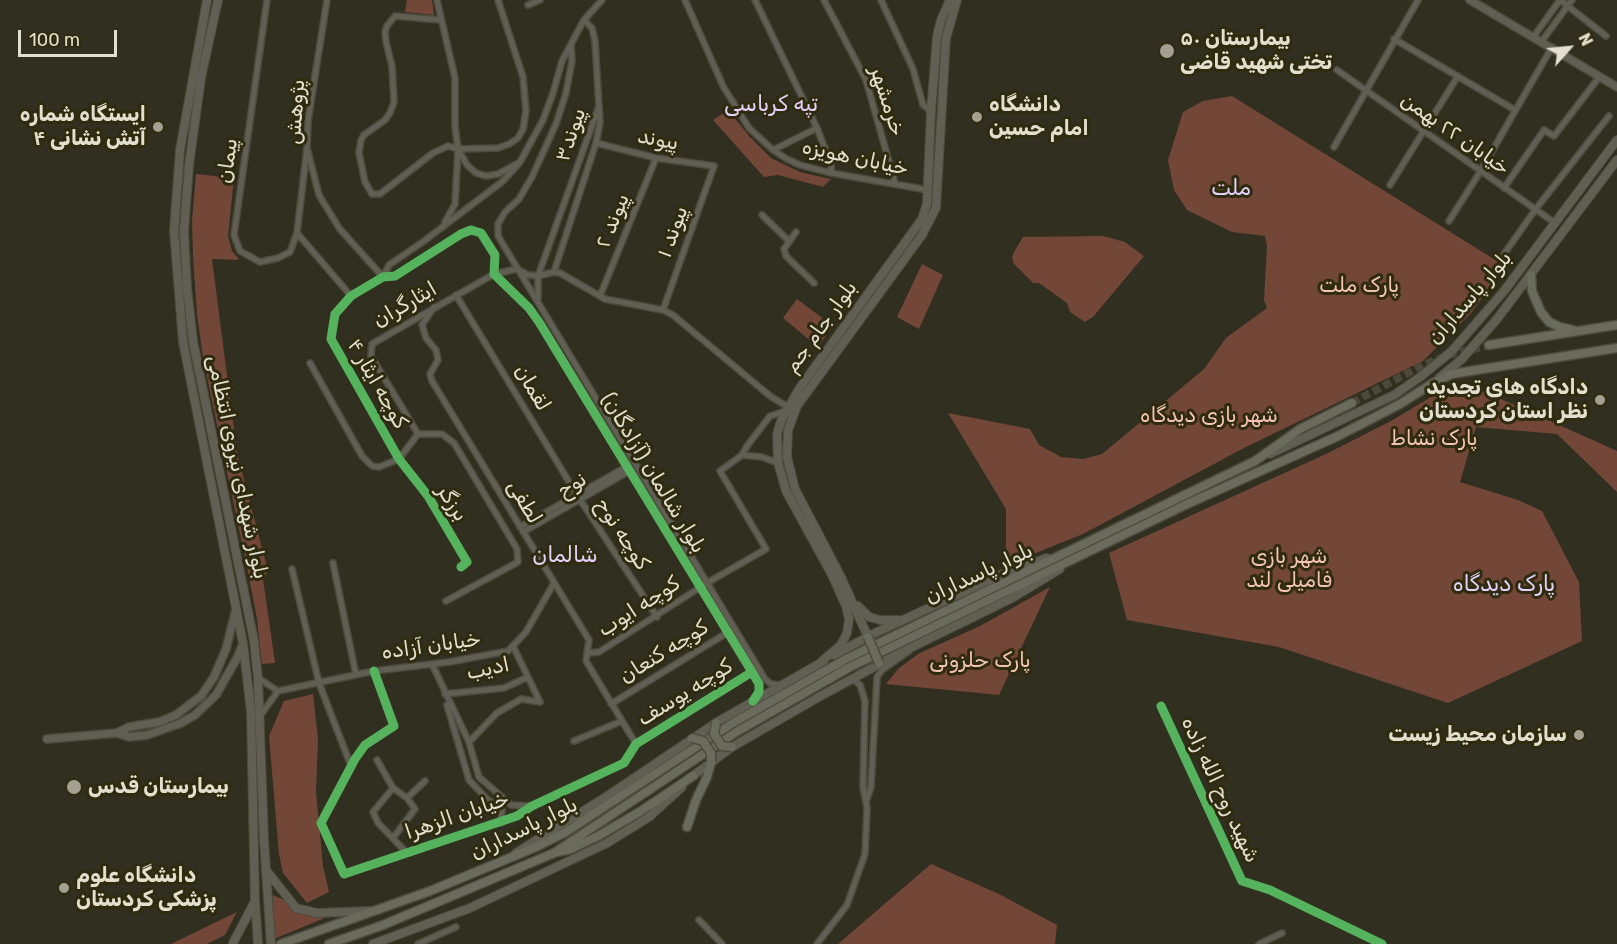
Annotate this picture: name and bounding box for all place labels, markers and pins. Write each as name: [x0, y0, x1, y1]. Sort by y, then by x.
place label: بیمارستان ۵۰ تختی شهید قاضی: [1180, 26, 1332, 76]
marker: بیمارستان ۵۰ تختی شهید قاضی: [1158, 42, 1176, 60]
place label: دانشگاه امام حسین: [989, 92, 1089, 142]
place label: ایستگاه شماره ۴ آتش نشانی: [20, 102, 146, 152]
marker: دانشگاه امام حسین: [970, 110, 984, 124]
marker: ایستگاه شماره ۴ آتش نشانی: [151, 120, 165, 134]
place label: دادگاه های تجدید نظر استان کردستان: [1419, 375, 1588, 425]
marker: دادگاه های تجدید نظر استان کردستان: [1593, 393, 1607, 407]
place label: سازمان محیط زیست: [1388, 722, 1567, 748]
marker: سازمان محیط زیست: [1572, 728, 1586, 742]
place label: بیمارستان قدس: [88, 774, 229, 800]
marker: بیمارستان قدس: [65, 778, 83, 796]
place label: دانشگاه علوم پزشکی کردستان: [76, 863, 217, 913]
marker: دانشگاه علوم پزشکی کردستان: [57, 881, 71, 895]

